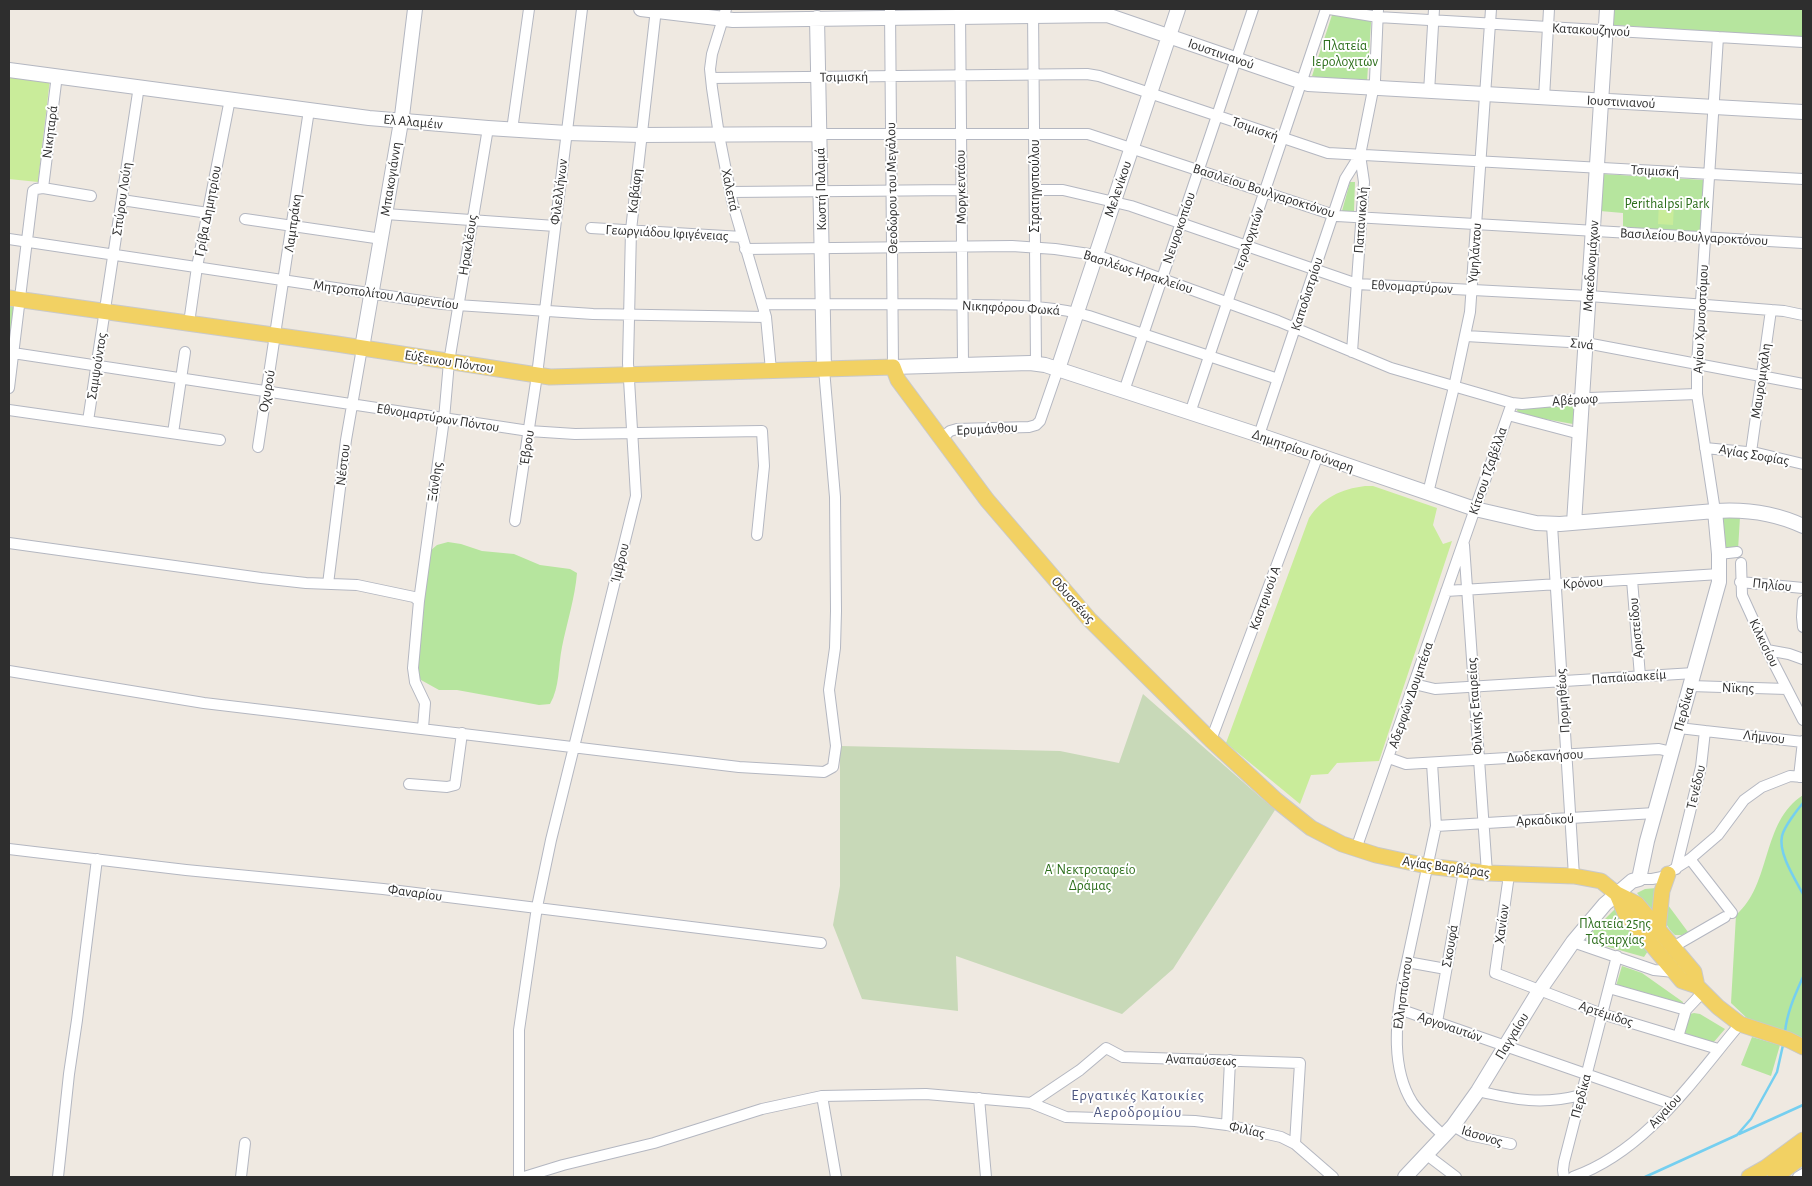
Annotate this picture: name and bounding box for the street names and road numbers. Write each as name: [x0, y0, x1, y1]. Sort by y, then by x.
street label: Κατακουζηνού: [1552, 20, 1630, 40]
street label: Ιουστινιανού: [1186, 35, 1256, 73]
street label: Τσιμισκή: [820, 68, 868, 86]
street label: Ιουστινιανού: [1586, 92, 1656, 112]
street label: Νικηταρά: [38, 105, 62, 159]
street label: Ελ Αλαμέιν: [383, 111, 443, 133]
street label: Τσιμισκή: [1229, 113, 1281, 145]
street label: Θεοδώρου του Μεγάλου: [882, 122, 902, 254]
street label: Στρατηγοπούλου: [1027, 139, 1043, 233]
street label: Μπακογιάννη: [377, 141, 405, 217]
street label: Κωστή Παλαμά: [812, 147, 830, 231]
street label: Μοργκεντάου: [952, 150, 970, 224]
street label: Φιλελλήνων: [547, 158, 571, 226]
street label: Μελενίκου: [1101, 159, 1135, 219]
street label: Βασιλείου Βουλγαροκτόνου: [1191, 160, 1337, 222]
street label: Σπύρου Λούη: [109, 161, 135, 237]
street label: Τσιμισκή: [1630, 161, 1680, 181]
street label: Γρίβα Δημητρίου: [191, 164, 225, 258]
street label: Χαλεπά: [717, 167, 743, 213]
street label: Καβάφη: [624, 168, 646, 214]
street label: Παπανικολή: [1350, 186, 1372, 254]
street label: Νευροκοπίου: [1159, 190, 1199, 266]
street label: Λαμπράκη: [281, 193, 305, 253]
street label: Ιερολοχιτών: [1230, 205, 1268, 273]
street label: Ηρακλέους: [455, 213, 481, 277]
street label: Μακεδονομάχων: [1579, 220, 1603, 312]
street label: Γεωργιάδου Ιφιγένειας: [605, 221, 729, 245]
street label: Υψηλάντου: [1465, 222, 1485, 284]
street label: Βασιλείου Βουλγαροκτόνου: [1619, 225, 1769, 249]
street label: Βασιλέως Ηρακλείου: [1081, 246, 1195, 298]
street label: Καποδιστρίου: [1287, 255, 1327, 333]
street label: Αγίου Χρυσοστόμου: [1690, 264, 1712, 374]
street label: Μητροπολίτου Λαυρεντίου: [312, 276, 460, 314]
street label: Εθνομαρτύρων: [1371, 276, 1453, 298]
street label: Νικηφόρου Φωκά: [962, 297, 1060, 319]
street label: Σαμψούντος: [83, 331, 111, 401]
street label: Σινά: [1569, 334, 1595, 354]
street label: Μαυρομιχάλη: [1747, 342, 1775, 420]
street label: Εύξεινου Πόντου: [403, 347, 495, 377]
street label: Οχυρού: [255, 369, 279, 413]
street label: Αβέρωφ: [1551, 390, 1599, 410]
street label: Εθνομαρτύρων Πόντου: [375, 400, 501, 436]
street label: Ερυμάνθου: [956, 419, 1018, 439]
street label: Κίτσου Τζαβέλλα: [1465, 425, 1511, 517]
street label: Δημητρίου Γούναρη: [1250, 426, 1356, 476]
street label: Έβρου: [516, 429, 538, 467]
street label: Αγίας Σοφίας: [1718, 441, 1790, 469]
street label: Νέστου: [332, 443, 354, 487]
street label: Ξάνθης: [424, 461, 446, 503]
street label: Ίμβρου: [607, 541, 633, 585]
street label: Καστρινού Α: [1246, 564, 1284, 632]
street label: Οδυσσέως: [1048, 573, 1098, 627]
street label: Κρόνου: [1562, 573, 1604, 593]
street label: Πηλίου: [1752, 575, 1792, 595]
street label: Αριστείδου: [1625, 597, 1647, 659]
street label: Κιλκισίου: [1745, 616, 1783, 670]
street label: Αδερφών Δουμπέσα: [1385, 639, 1437, 751]
street label: Φιλικής Εταιρείας: [1463, 657, 1487, 755]
street label: Παπαϊωακείμ: [1591, 666, 1667, 688]
street label: Προμηθέως: [1552, 668, 1574, 734]
street label: Νϊκης: [1722, 679, 1754, 697]
street label: Περδίκα: [1670, 685, 1698, 733]
street label: Λήμνου: [1742, 726, 1786, 748]
street label: Δωδεκανήσου: [1506, 746, 1584, 766]
street label: Τενέδου: [1683, 763, 1709, 811]
street label: Αρκαδικού: [1516, 810, 1574, 830]
street label: Αγίας Βαρβάρας: [1401, 853, 1491, 881]
street label: Φαναρίου: [387, 881, 443, 905]
street label: Χανίων: [1491, 903, 1513, 945]
street label: Σκουφά: [1438, 923, 1462, 969]
street label: Ελλησπόντου: [1390, 956, 1416, 1030]
street label: Αρτέμιδος: [1577, 997, 1635, 1031]
street label: Αργοναυτών: [1415, 1008, 1485, 1046]
street label: Παγγαίου: [1491, 1009, 1533, 1063]
street label: Αναπαύσεως: [1165, 1050, 1237, 1070]
street label: Περδίκα: [1567, 1072, 1595, 1120]
street label: Αιγαίου: [1645, 1090, 1685, 1132]
street label: Φιλίας: [1227, 1118, 1267, 1142]
street label: Ιάσονος: [1459, 1122, 1505, 1150]

